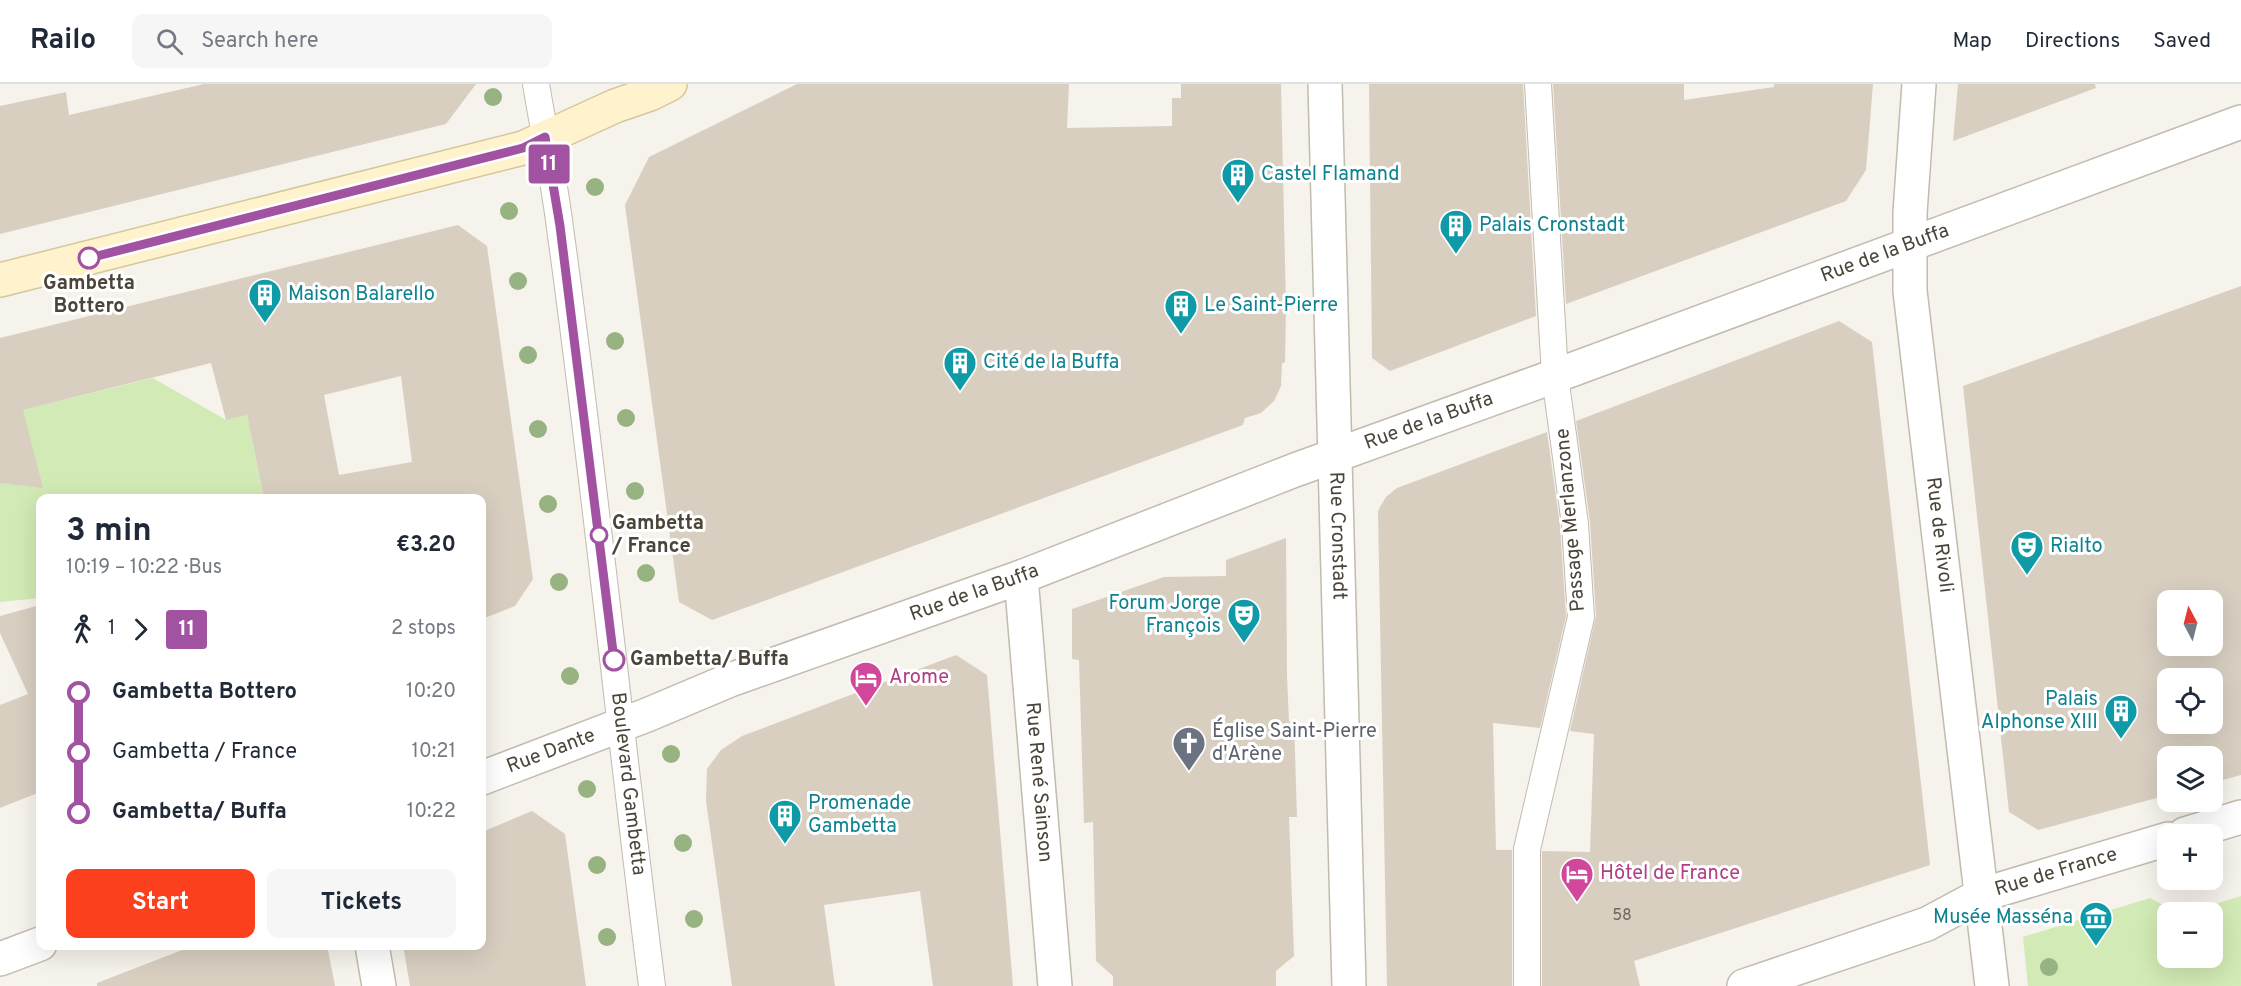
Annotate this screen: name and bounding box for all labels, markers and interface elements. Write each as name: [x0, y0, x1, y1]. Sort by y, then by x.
search box: [132, 14, 552, 68]
text: Railo: [30, 23, 96, 59]
icon: search: [153, 25, 186, 58]
text: Search here: [201, 28, 319, 55]
text: Map: [1952, 28, 1992, 55]
text: Directions: [2025, 28, 2120, 55]
text: Saved: [2153, 28, 2211, 55]
line badge: 11: [522, 144, 576, 184]
text: 11: [541, 151, 557, 178]
building icon: Castel Flamand: [1220, 157, 1256, 204]
place label: Castel Flamand: [1261, 162, 1400, 188]
building icon: Palais Cronstadt: [1438, 208, 1474, 255]
place label: Palais Cronstadt: [1479, 213, 1625, 239]
street label: Rue de la Buffa: [1817, 218, 1953, 289]
marker: Gambetta Bottero: [78, 247, 100, 269]
place label: Gambetta Bottero: [43, 271, 135, 320]
building icon: Maison Balarello: [247, 277, 283, 324]
place label: Maison Balarello: [288, 282, 435, 308]
building icon: Le Saint-Pierre: [1163, 288, 1199, 335]
place label: Le Saint-Pierre: [1204, 293, 1338, 319]
building icon: Cité de la Buffa: [942, 345, 978, 392]
place label: Cité de la Buffa: [983, 350, 1119, 376]
street label: Rue de la Buffa: [1361, 386, 1497, 457]
street label: Passage Merlanzone: [1550, 427, 1592, 613]
street label: Rue Cronstadt: [1322, 471, 1352, 600]
street label: Rue de Rivoli: [1919, 476, 1959, 594]
text: 3 min: [66, 511, 152, 553]
place label: Gambetta / France: [611, 511, 704, 560]
marker: Gambetta / France: [590, 526, 608, 544]
theatre icon: Rialto: [2009, 529, 2045, 576]
text: €3.20: [396, 532, 456, 559]
place label: Rialto: [2050, 534, 2103, 560]
text: 10:19 – 10:22 · Bus: [66, 555, 222, 581]
street label: Rue de la Buffa: [906, 558, 1043, 628]
north arrow: [2157, 590, 2223, 656]
map controls: [2157, 590, 2223, 968]
place label: Forum Jorge François: [1109, 591, 1221, 640]
theatre icon: Forum Jorge François: [1226, 597, 1262, 644]
icon: walk: [66, 613, 99, 646]
icon: forward: [124, 613, 157, 646]
text: 1: [108, 616, 115, 642]
text: 11: [178, 616, 195, 643]
text: 2 stops: [391, 616, 456, 642]
place label: Gambetta/ Buffa: [630, 647, 789, 673]
marker: Gambetta/ Buffa: [603, 649, 625, 671]
hotel icon: Arome: [848, 660, 884, 707]
place label: Arome: [889, 665, 949, 691]
button: locate: [2157, 668, 2223, 734]
text: Gambetta Bottero: [112, 679, 297, 706]
text: 10:20: [406, 679, 456, 705]
place label: Palais Alphonse XIII: [1981, 687, 2098, 736]
street label: Boulevard Gambetta: [604, 691, 651, 877]
building icon: Palais Alphonse XIII: [2103, 693, 2139, 740]
street label: Rue René Sainson: [1018, 701, 1058, 864]
place label: Église Saint-Pierre d'Arène: [1212, 717, 1377, 768]
street label: Rue Dante: [503, 723, 599, 780]
church icon: Église Saint-Pierre d'Arène: [1171, 725, 1207, 772]
text: Gambetta / France: [112, 739, 297, 766]
text: 10:21: [412, 739, 456, 765]
button: layers: [2157, 746, 2223, 812]
place label: Promenade Gambetta: [808, 791, 911, 840]
building icon: Promenade Gambetta: [767, 798, 803, 845]
text: Gambetta/ Buffa: [112, 799, 287, 826]
text: 10:22: [407, 799, 456, 825]
button: +: [2157, 824, 2223, 890]
street label: Rue de France: [1992, 842, 2121, 903]
hotel icon: Hôtel de France: [1559, 856, 1595, 903]
place label: Hôtel de France: [1600, 861, 1740, 887]
button: Start: [66, 869, 255, 938]
button: Tickets: [267, 869, 456, 938]
museum icon: Musée Masséna: [2078, 900, 2114, 947]
button: −: [2157, 902, 2223, 968]
place label: Musée Masséna: [1933, 905, 2073, 931]
house number: 58: [1612, 906, 1632, 926]

